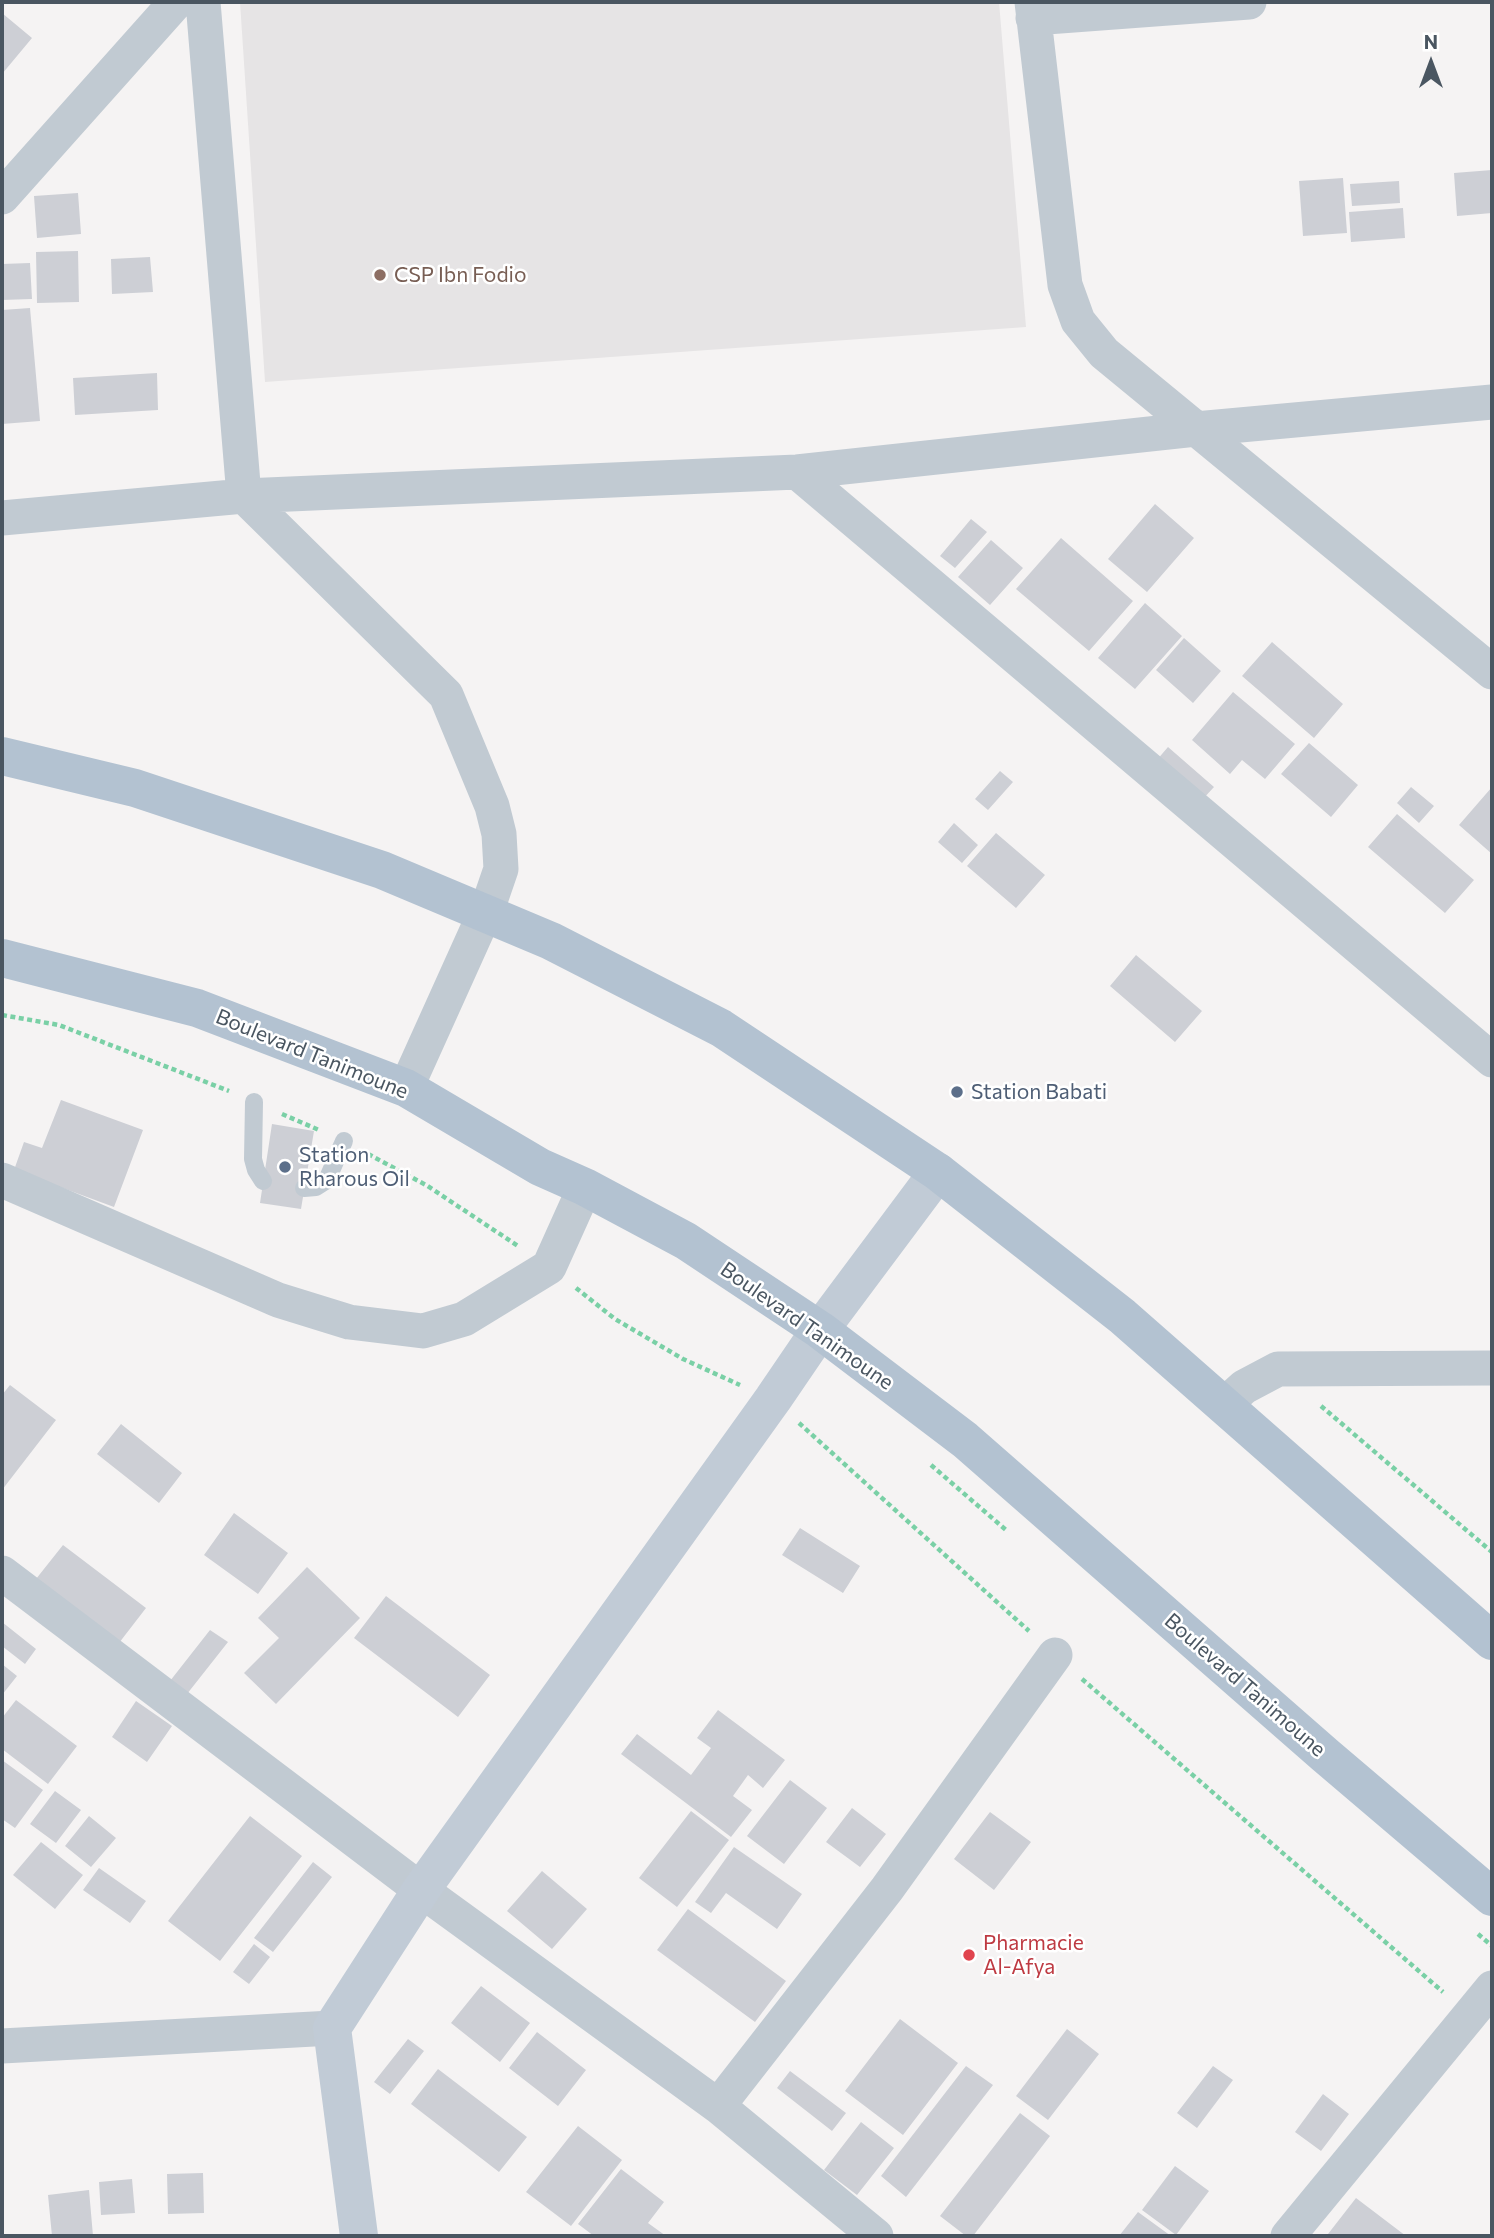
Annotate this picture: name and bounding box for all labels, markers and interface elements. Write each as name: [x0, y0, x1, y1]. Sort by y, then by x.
north arrow: [1396, 28, 1466, 98]
text: N: [1424, 30, 1438, 53]
place label: CSP Ibn Fodio: [394, 262, 526, 288]
marker: CSP Ibn Fodio: [372, 267, 388, 283]
street label: Boulevard Tanimoune: [212, 1004, 412, 1104]
place label: Station Babati: [971, 1079, 1107, 1105]
marker: Station Babati: [949, 1084, 965, 1100]
place label: Station Rharous Oil: [299, 1142, 410, 1192]
marker: Station Rharous Oil: [277, 1159, 293, 1175]
street label: Boulevard Tanimoune: [716, 1257, 898, 1395]
street label: Boulevard Tanimoune: [1159, 1608, 1331, 1762]
place label: Pharmacie Al-Afya: [983, 1930, 1084, 1980]
marker: Pharmacie Al-Afya: [961, 1947, 977, 1963]

